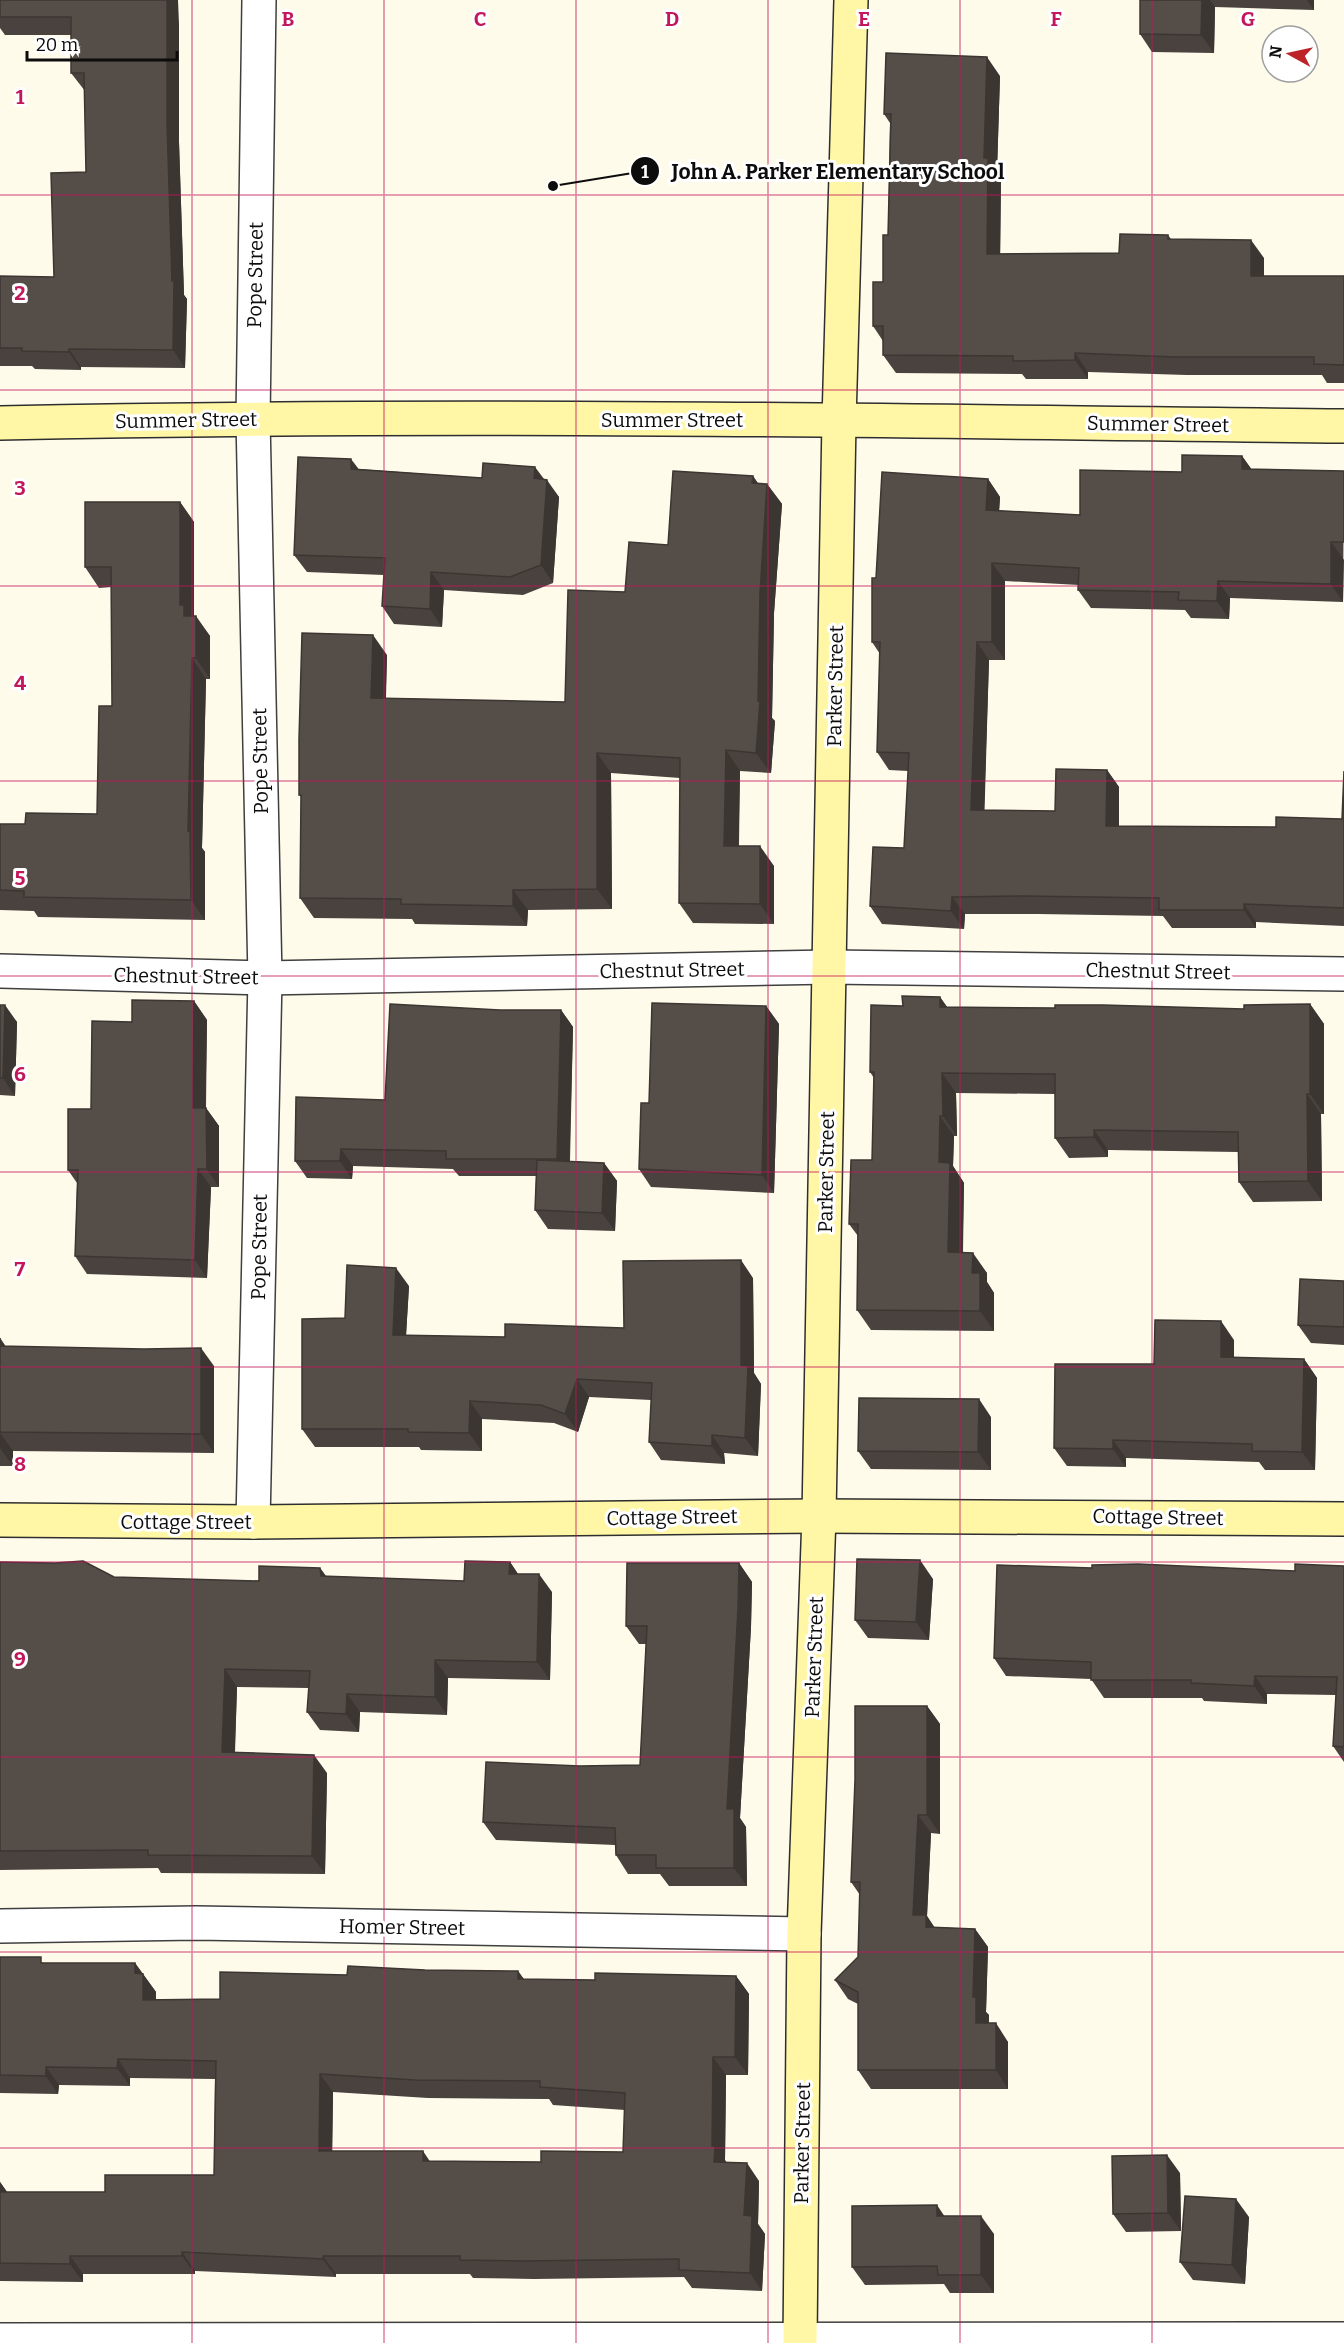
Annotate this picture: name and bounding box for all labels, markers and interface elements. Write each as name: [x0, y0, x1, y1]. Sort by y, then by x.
text: B: [282, 7, 295, 31]
text: C: [474, 7, 486, 31]
text: D: [665, 7, 679, 31]
text: E: [858, 7, 870, 31]
text: F: [1050, 7, 1062, 31]
text: G: [1241, 7, 1255, 31]
scale bar: [27, 24, 177, 62]
north arrow: [1260, 24, 1320, 84]
text: 20 m: [36, 34, 78, 56]
text: N: [1265, 45, 1286, 59]
text: 1: [16, 85, 25, 109]
callout: John A. Parker Elementary School: [630, 152, 1016, 191]
text: John A. Parker Elementary School: [671, 159, 1005, 185]
text: 1: [641, 161, 649, 183]
street label: Pope Street: [242, 222, 268, 328]
text: 2: [14, 281, 26, 305]
street label: Summer Street: [115, 407, 257, 433]
street label: Summer Street: [601, 408, 743, 432]
street label: Summer Street: [1087, 411, 1229, 437]
text: 3: [14, 476, 26, 500]
street label: Parker Street: [822, 625, 848, 747]
text: 4: [14, 671, 26, 695]
street label: Pope Street: [247, 708, 273, 814]
text: 5: [15, 866, 26, 890]
street label: Chestnut Street: [599, 957, 745, 983]
street label: Chestnut Street: [1085, 958, 1231, 984]
street label: Chestnut Street: [113, 963, 259, 989]
text: 6: [14, 1062, 26, 1086]
street label: Parker Street: [813, 1111, 839, 1233]
street label: Pope Street: [246, 1194, 272, 1300]
text: 7: [15, 1257, 26, 1281]
text: 8: [14, 1452, 26, 1476]
street label: Cottage Street: [606, 1504, 738, 1530]
street label: Cottage Street: [1092, 1504, 1224, 1530]
street label: Cottage Street: [120, 1510, 252, 1534]
street label: Parker Street: [800, 1596, 828, 1718]
text: 9: [14, 1647, 26, 1671]
street label: Homer Street: [339, 1914, 465, 1940]
street label: Parker Street: [789, 2082, 815, 2204]

